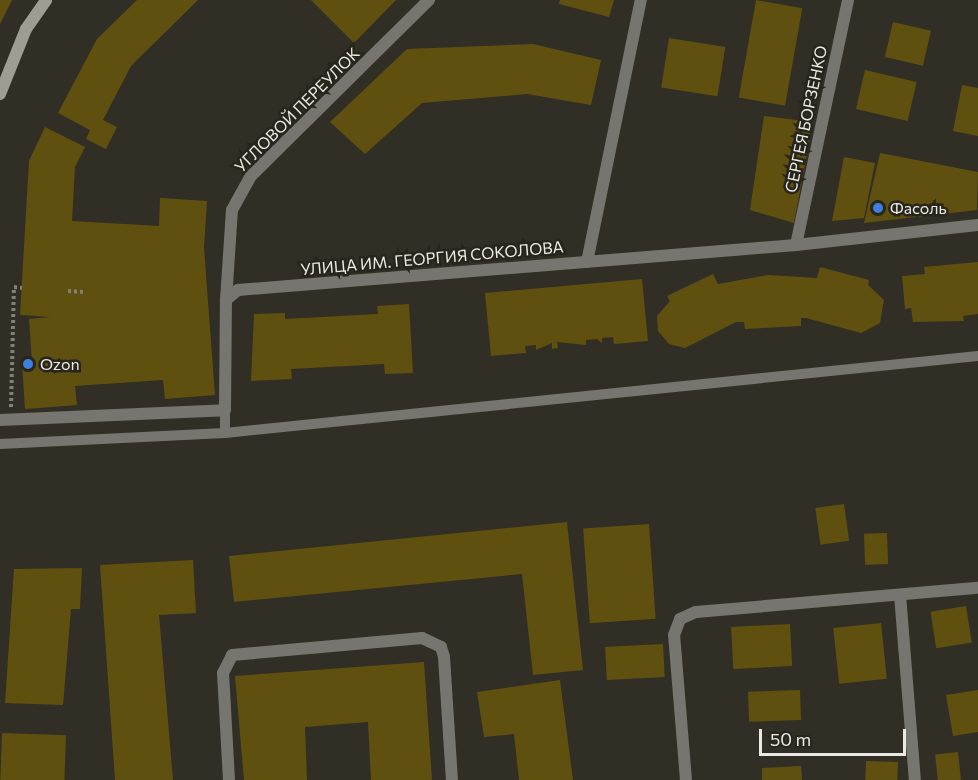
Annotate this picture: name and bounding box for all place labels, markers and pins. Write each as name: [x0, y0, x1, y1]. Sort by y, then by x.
place label: Фасоль: [890, 198, 947, 218]
marker: Фасоль: [871, 201, 885, 215]
place label: Ozon: [40, 354, 80, 374]
marker: Ozon: [21, 357, 35, 371]

